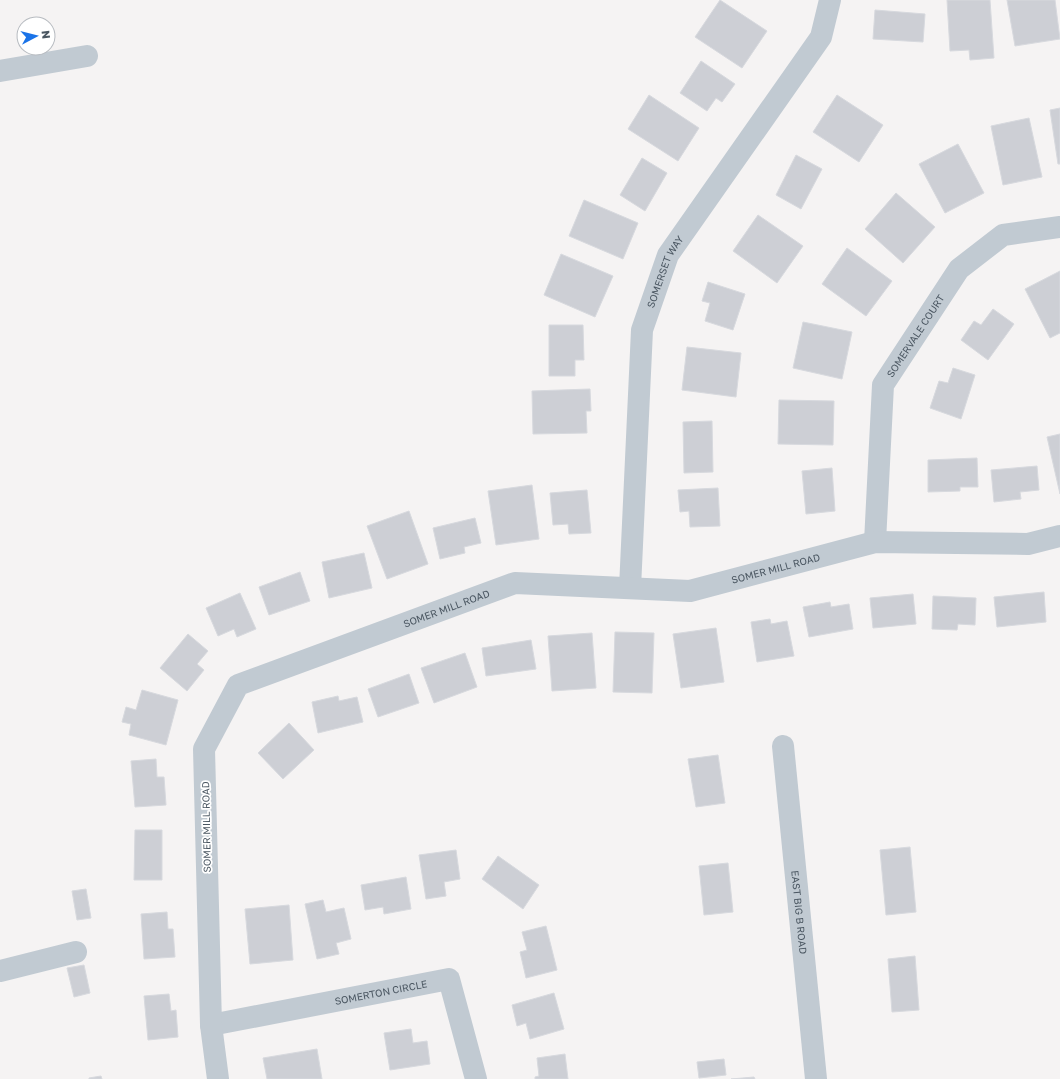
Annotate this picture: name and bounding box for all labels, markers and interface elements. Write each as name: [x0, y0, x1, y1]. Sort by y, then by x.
north arrow: [16, 16, 56, 56]
text: N: [39, 30, 53, 40]
street label: SOMERSET WAY: [644, 233, 686, 309]
street label: SOMERVALE COURT: [884, 292, 947, 379]
street label: SOMER MILL ROAD: [730, 551, 821, 586]
street label: SOMER MILL ROAD: [401, 587, 491, 630]
street label: SOMER MILL ROAD: [199, 781, 213, 873]
street label: EAST BIG B ROAD: [789, 870, 810, 955]
street label: SOMERTON CIRCLE: [334, 977, 428, 1007]

